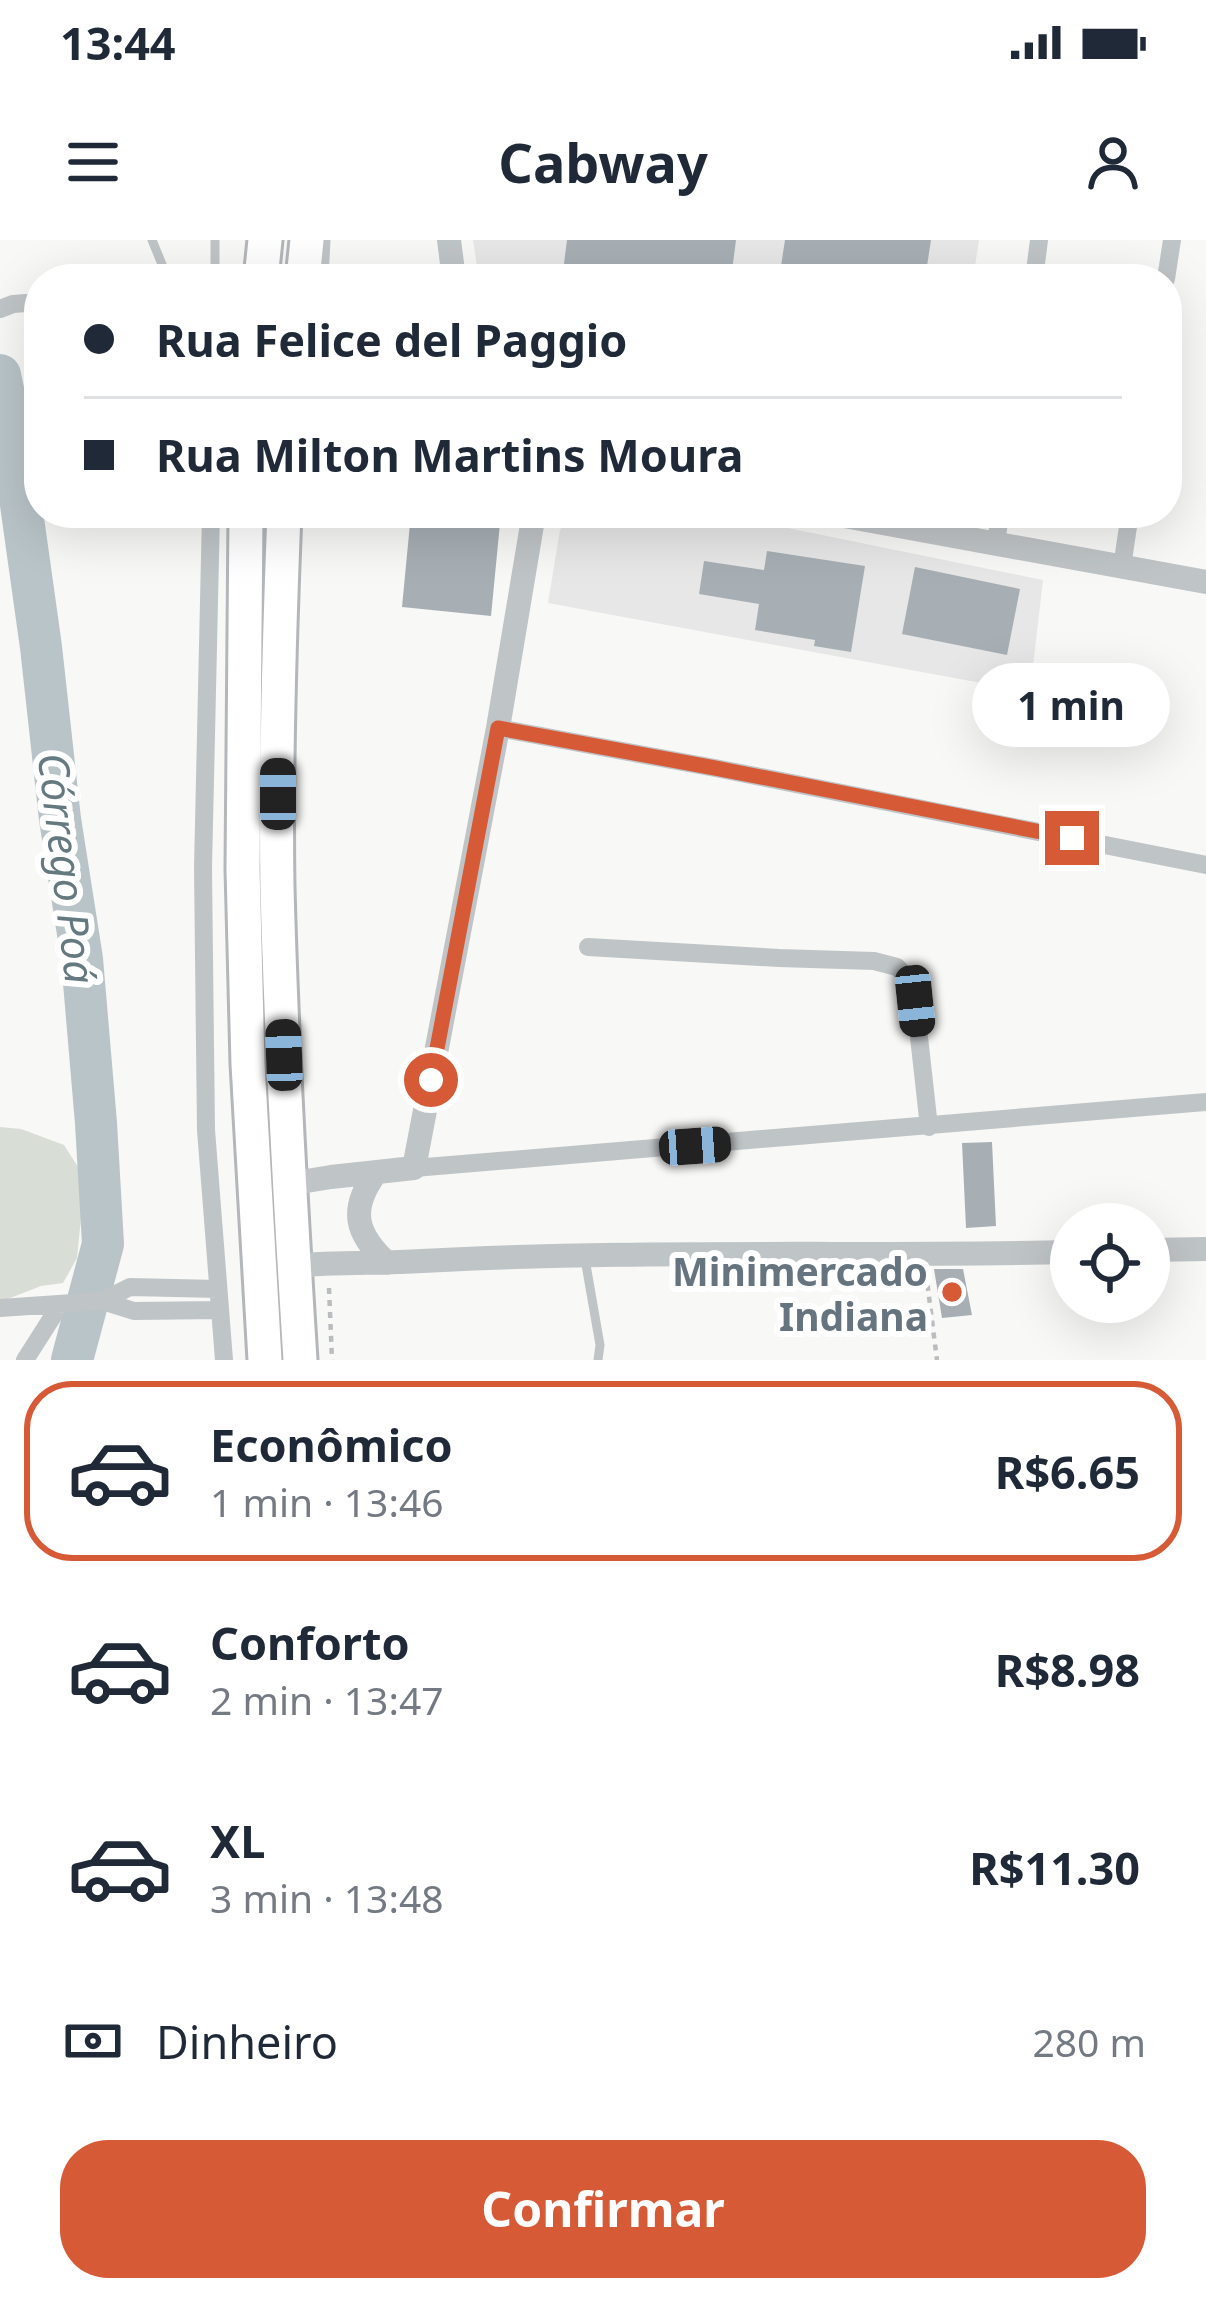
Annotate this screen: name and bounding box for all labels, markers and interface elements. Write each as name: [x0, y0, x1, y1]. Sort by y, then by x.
text: 13:44: [60, 12, 176, 73]
text: Cabway: [498, 125, 708, 199]
icon: menu: [60, 129, 126, 195]
icon: person: [1080, 129, 1146, 195]
text: Rua Felice del Paggio: [156, 309, 627, 370]
text: Rua Milton Martins Moura: [156, 424, 743, 485]
callout: 1 min: [973, 664, 1171, 748]
text: 1 min: [1017, 678, 1125, 731]
water label: Córrego Poá: [26, 749, 110, 987]
car: [260, 758, 296, 830]
route end: [1045, 811, 1099, 865]
car: [893, 963, 937, 1039]
car: [265, 1018, 303, 1092]
route start: [404, 1053, 458, 1107]
car: [658, 1126, 732, 1166]
map controls: [1050, 1203, 1170, 1323]
button: locate: [1050, 1203, 1170, 1323]
place label: Minimercado Indiana: [672, 1244, 928, 1342]
marker: Minimercado Indiana: [939, 1279, 965, 1305]
text: Econômico: [210, 1414, 453, 1475]
icon: car: [66, 1417, 174, 1525]
text: R$6.65: [995, 1441, 1140, 1502]
text: 1 min · 13:46: [210, 1475, 444, 1528]
text: Conforto: [210, 1612, 410, 1673]
icon: car: [66, 1615, 174, 1723]
text: R$8.98: [995, 1639, 1140, 1700]
text: 2 min · 13:47: [210, 1673, 444, 1726]
text: XL: [210, 1810, 265, 1871]
icon: car: [66, 1813, 174, 1921]
text: R$11.30: [969, 1837, 1140, 1898]
text: 3 min · 13:48: [210, 1871, 444, 1924]
icon: cash: [60, 2008, 126, 2074]
text: Dinheiro: [156, 2011, 338, 2072]
text: 280 m: [1032, 2015, 1146, 2068]
button: Confirmar: [60, 2140, 1146, 2278]

